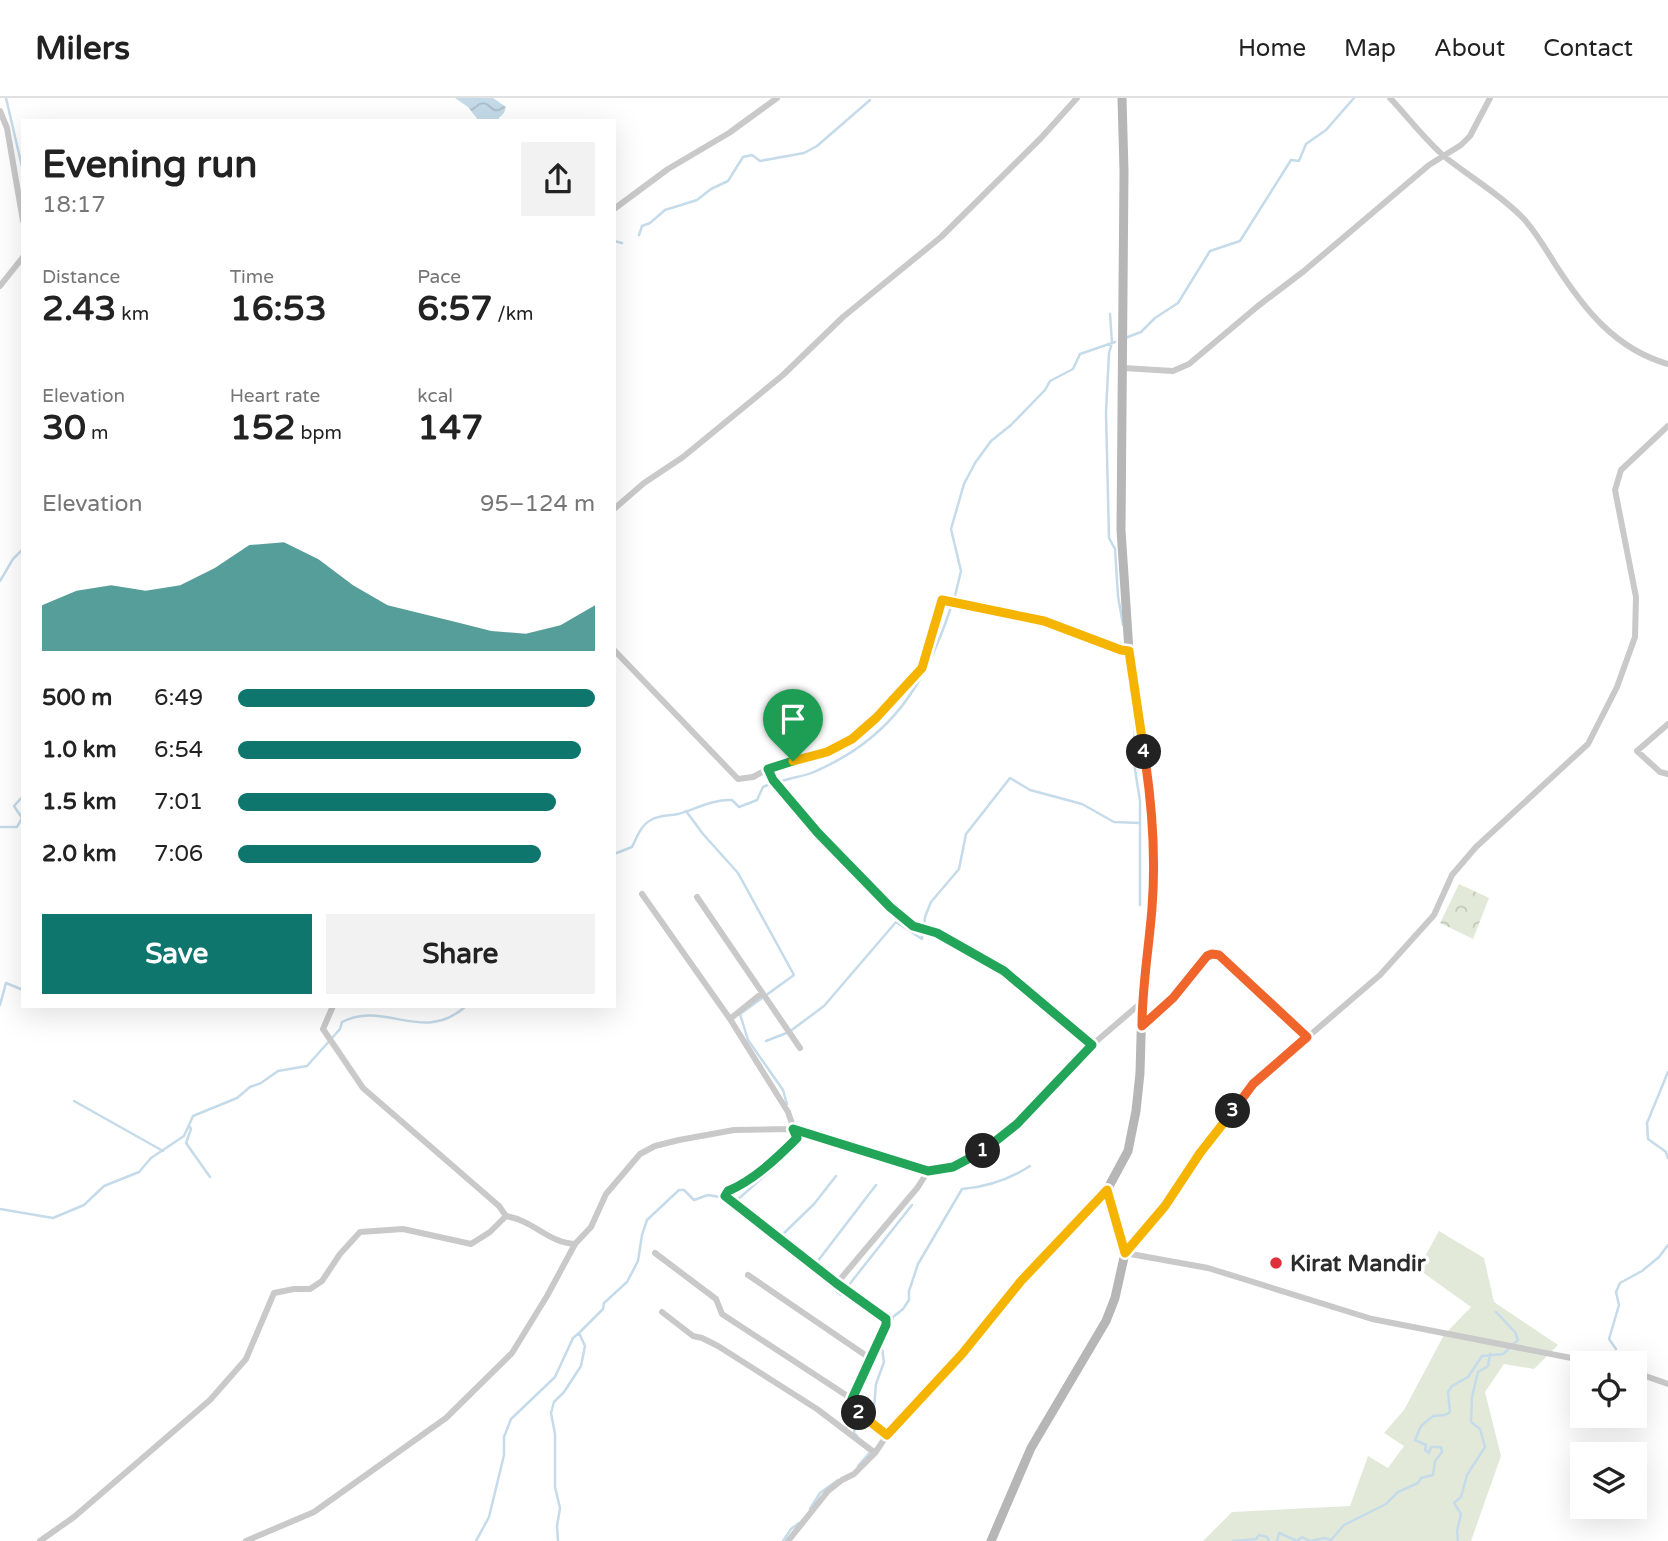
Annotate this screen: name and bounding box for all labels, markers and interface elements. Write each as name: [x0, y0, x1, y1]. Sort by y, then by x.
text: Milers: [35, 29, 130, 68]
text: Home: [1238, 34, 1306, 63]
text: Map: [1344, 34, 1396, 63]
text: About: [1434, 34, 1505, 63]
text: Contact: [1543, 34, 1633, 63]
text: Evening run: [42, 142, 257, 188]
button: share: [521, 142, 595, 216]
text: 18:17: [42, 191, 106, 219]
text: Distance: [42, 266, 120, 288]
text: Time: [230, 266, 274, 288]
text: Pace: [417, 266, 461, 288]
text: 2.43: [42, 288, 116, 330]
text: 16:53: [230, 288, 327, 330]
text: 6:57: [417, 288, 492, 330]
text: km: [116, 303, 149, 325]
text: /km: [492, 303, 534, 325]
text: Elevation: [42, 385, 125, 407]
text: Heart rate: [230, 385, 320, 407]
text: kcal: [417, 385, 453, 407]
text: 30: [42, 407, 86, 449]
text: 152: [230, 407, 296, 449]
text: 147: [417, 407, 483, 449]
text: m: [86, 422, 108, 444]
text: bpm: [296, 422, 342, 444]
text: Elevation: [42, 490, 143, 518]
text: 95–124 m: [480, 490, 595, 518]
text: 500 m: [42, 684, 112, 712]
text: 6:49: [154, 684, 203, 712]
pin: [763, 689, 823, 761]
icon: arrive: [774, 700, 812, 738]
pin: 4: [1126, 734, 1162, 770]
text: 1.0 km: [42, 736, 117, 764]
text: 6:54: [154, 736, 203, 764]
text: 4: [1138, 740, 1149, 762]
text: 1.5 km: [42, 788, 117, 816]
text: 7:01: [154, 788, 203, 816]
text: 2.0 km: [42, 840, 117, 868]
text: 7:06: [154, 840, 203, 868]
button: Save: [42, 914, 312, 994]
button: Share: [326, 914, 595, 994]
pin: 3: [1216, 1094, 1250, 1128]
text: 3: [1227, 1099, 1238, 1121]
pin: 1: [965, 1134, 1000, 1168]
text: 1: [977, 1139, 988, 1161]
place label: Kirat Mandir: [1290, 1250, 1427, 1278]
marker: Kirat Mandir: [1268, 1255, 1284, 1271]
map controls: [1570, 1351, 1647, 1519]
button: locate: [1570, 1351, 1647, 1428]
pin: 2: [842, 1396, 876, 1430]
text: 2: [853, 1401, 864, 1423]
button: layers: [1570, 1442, 1647, 1519]

